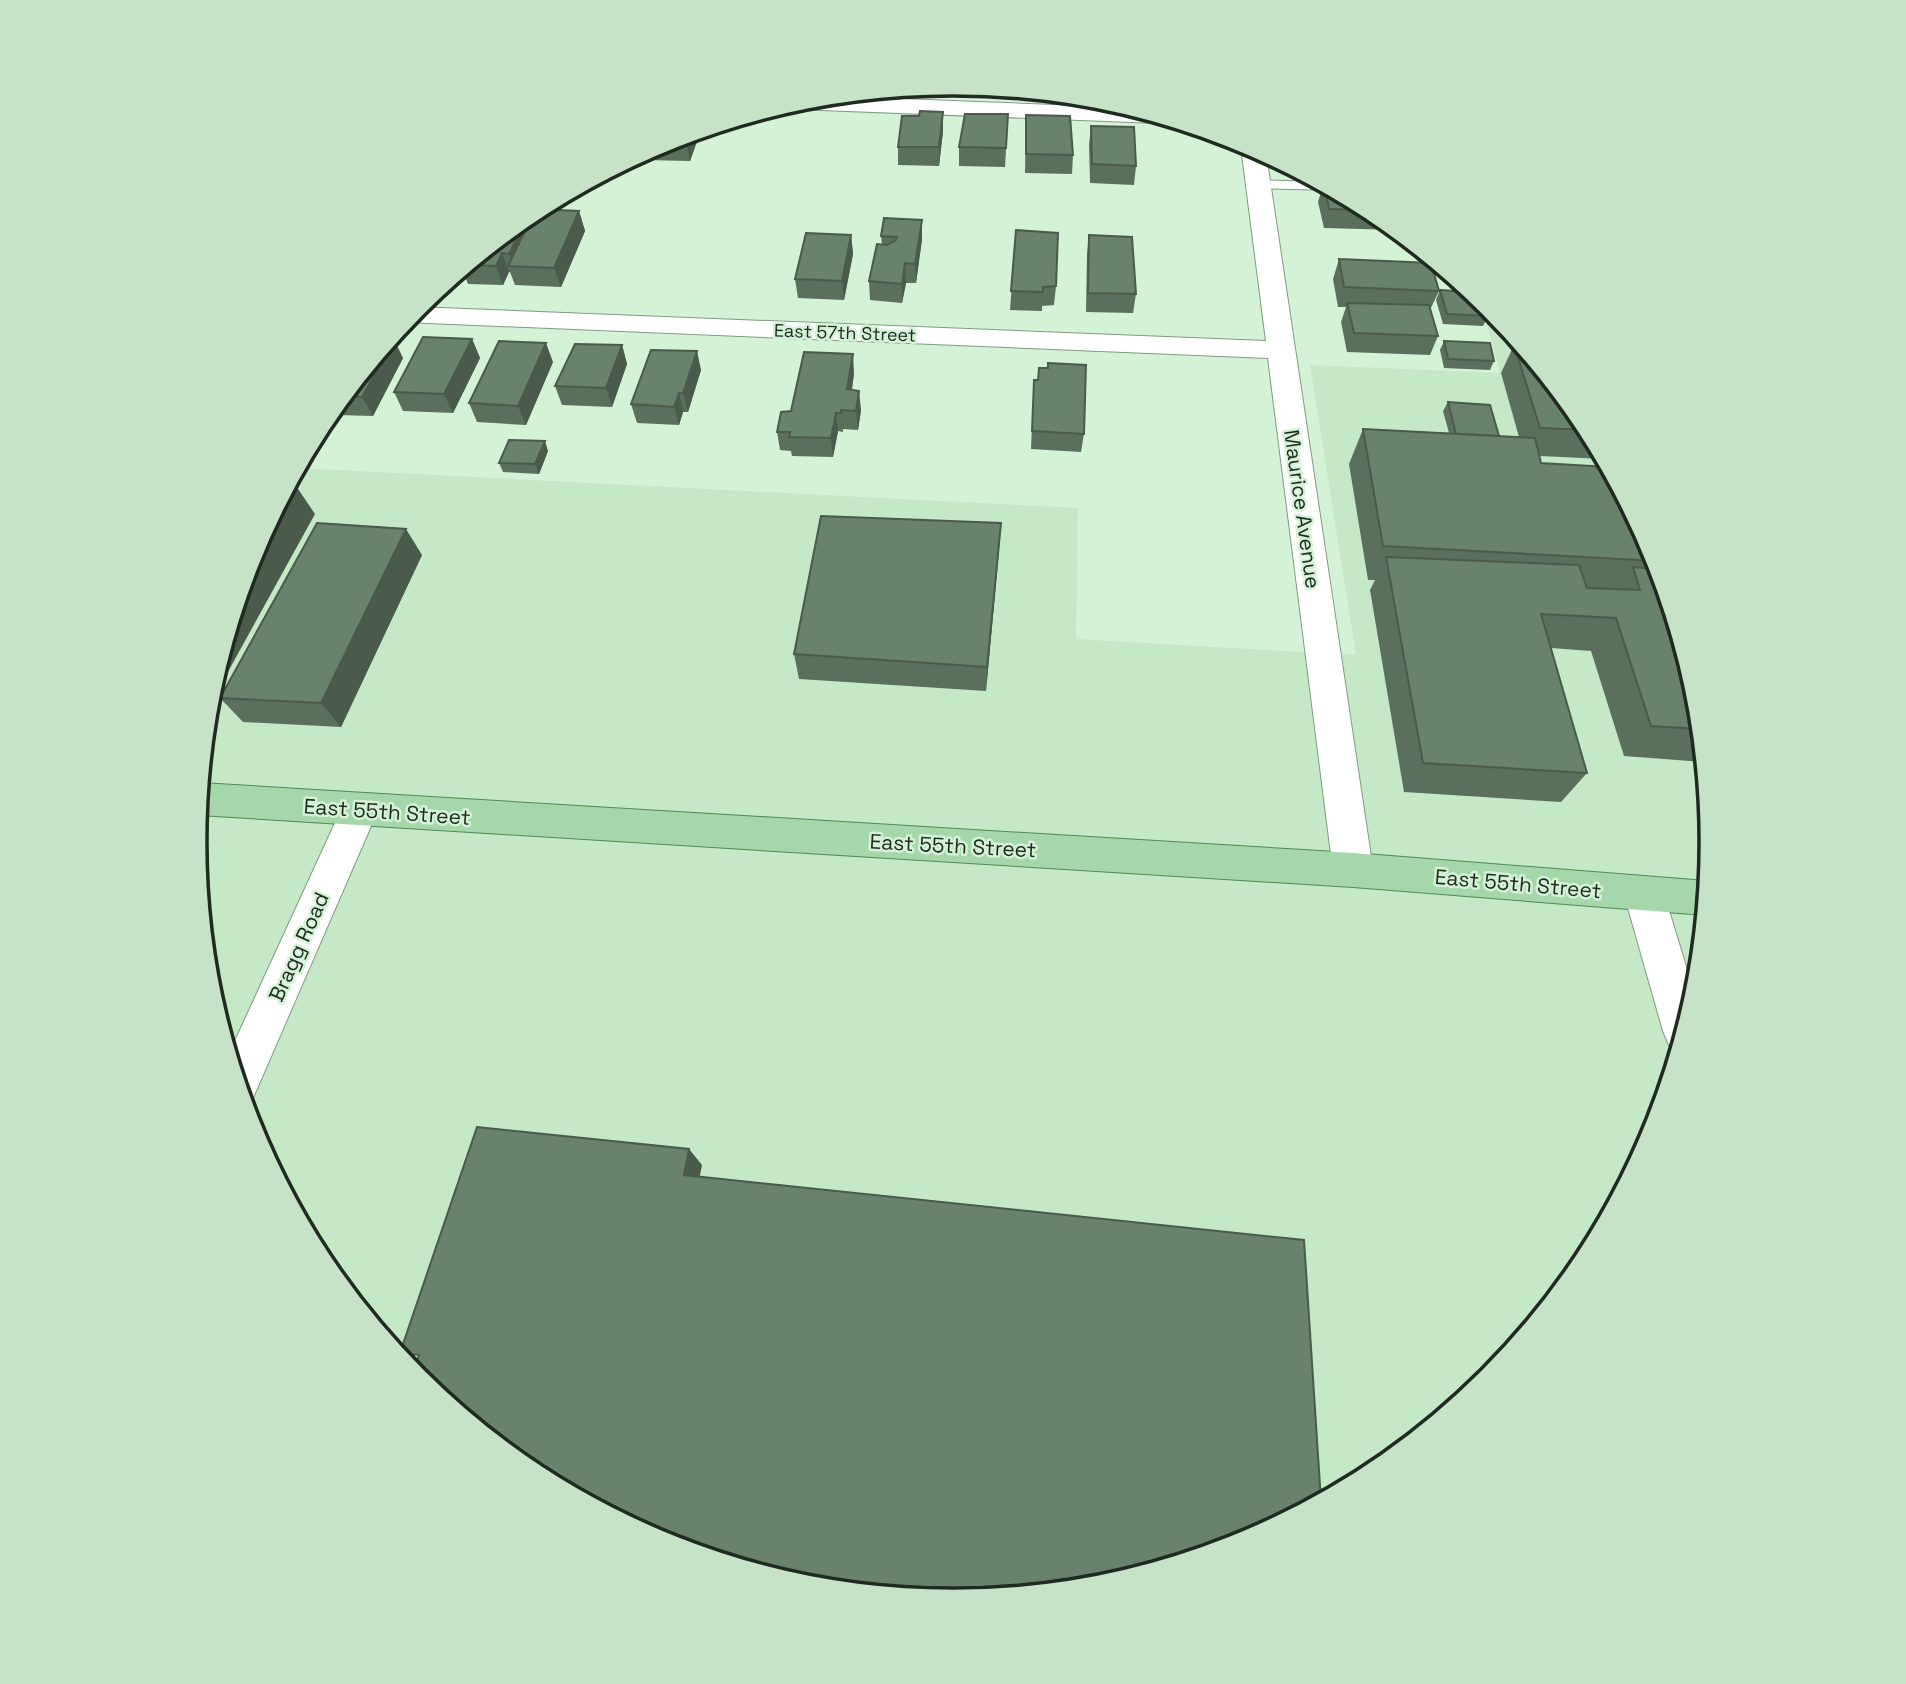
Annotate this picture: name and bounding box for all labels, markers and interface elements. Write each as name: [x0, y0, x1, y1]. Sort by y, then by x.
street label: East 57th Street: [774, 319, 917, 346]
street label: Maurice Avenue: [1278, 428, 1327, 590]
street label: East 55th Street: [303, 792, 471, 831]
street label: East 55th Street: [869, 828, 1037, 863]
street label: East 55th Street: [1434, 863, 1602, 904]
street label: Bragg Road: [262, 888, 335, 1006]

